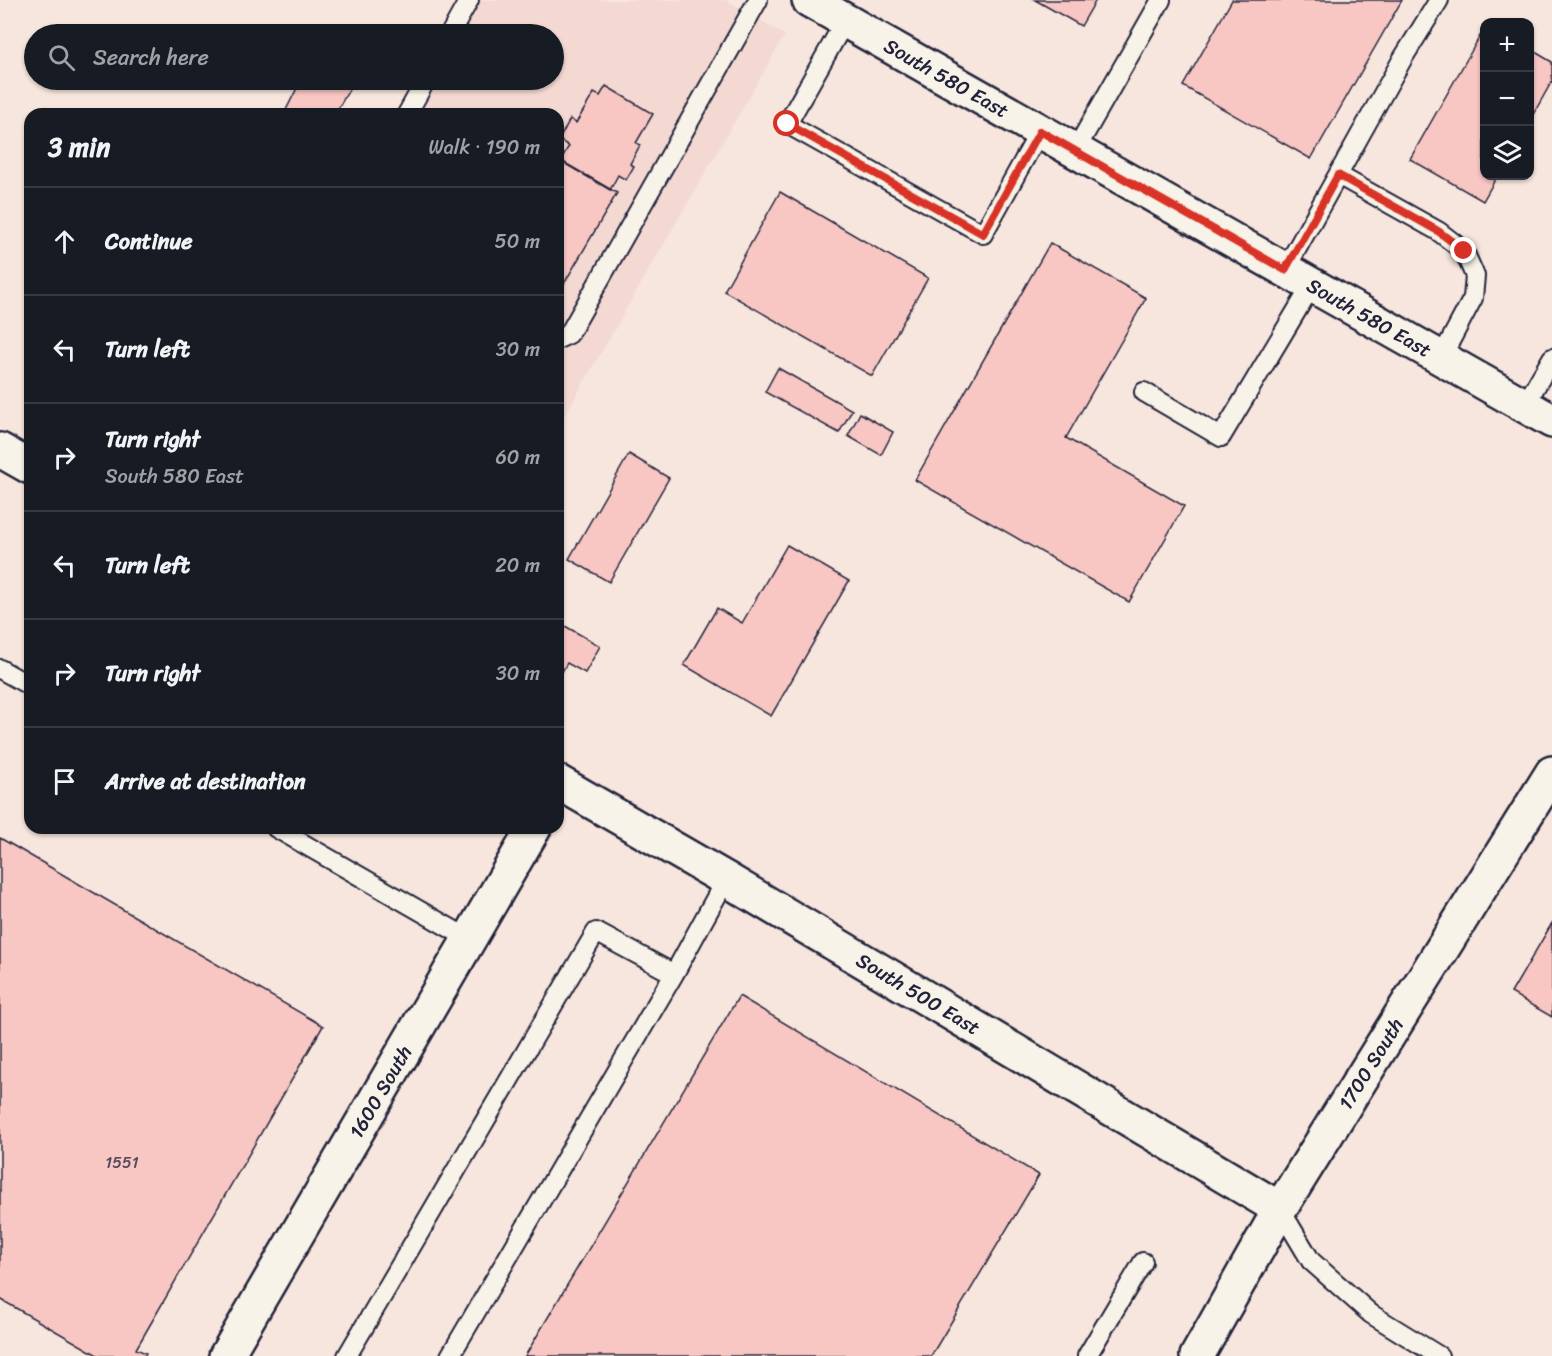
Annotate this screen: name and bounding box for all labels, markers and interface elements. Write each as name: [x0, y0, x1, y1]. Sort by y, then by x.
map controls: [1480, 18, 1534, 180]
button: +: [1480, 18, 1534, 72]
search box: [24, 24, 564, 90]
street label: South 580 East: [877, 29, 1016, 128]
text: Search here: [93, 38, 209, 77]
icon: search: [45, 41, 78, 74]
button: −: [1480, 72, 1534, 126]
route start: [773, 110, 799, 136]
text: 3 min: [48, 124, 110, 170]
button: layers: [1480, 126, 1534, 180]
text: Walk · 190 m: [428, 130, 540, 165]
text: Continue: [105, 222, 193, 261]
text: 50 m: [495, 224, 540, 259]
icon: ahead: [48, 225, 81, 258]
route end: [1450, 237, 1476, 263]
street label: South 580 East: [1300, 268, 1438, 368]
text: Turn left: [105, 330, 190, 369]
text: 30 m: [496, 332, 540, 367]
icon: left: [48, 333, 81, 366]
text: Turn right: [105, 420, 200, 459]
text: 60 m: [495, 440, 540, 475]
icon: right: [48, 441, 81, 474]
text: South 580 East: [105, 459, 244, 494]
text: Turn left: [105, 546, 190, 585]
text: 20 m: [495, 548, 540, 583]
icon: left: [48, 549, 81, 582]
text: Turn right: [105, 654, 200, 693]
text: 30 m: [496, 656, 540, 691]
icon: right: [48, 657, 81, 690]
text: Arrive at destination: [105, 762, 306, 801]
icon: arrive: [48, 765, 81, 798]
street label: South 500 East: [849, 943, 987, 1045]
street label: 1700 South: [1329, 1011, 1413, 1117]
street label: 1600 South: [340, 1039, 422, 1145]
house number: 1551: [105, 1148, 139, 1177]

